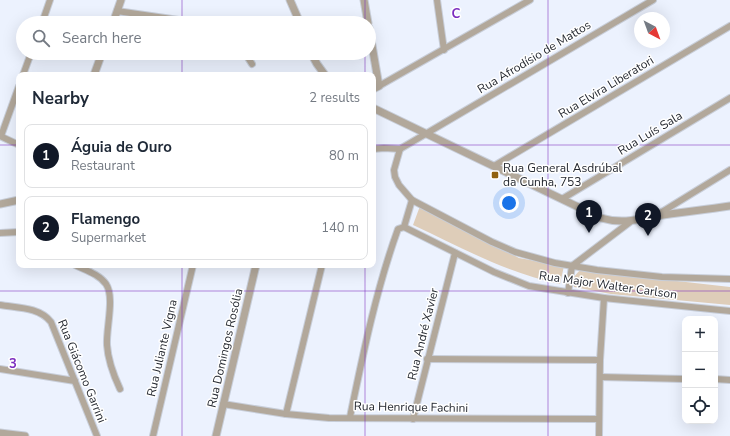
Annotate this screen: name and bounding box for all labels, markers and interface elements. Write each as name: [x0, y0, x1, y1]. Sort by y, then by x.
text: C: [452, 5, 461, 23]
north arrow: [634, 12, 670, 48]
search box: [16, 16, 376, 60]
street label: Rua Afrodísio de Mattos: [474, 17, 594, 97]
icon: search: [30, 27, 52, 49]
text: Search here: [62, 28, 142, 48]
street label: Rua Elvira Liberatori: [555, 52, 657, 122]
text: Nearby: [32, 87, 89, 110]
text: 2 results: [309, 89, 360, 107]
street label: Rua Luís Sala: [615, 107, 685, 159]
text: Águia de Ouro: [71, 137, 172, 157]
text: 1: [42, 147, 50, 165]
text: 80 m: [329, 147, 359, 165]
text: Restaurant: [71, 157, 135, 175]
place label: Rua General Asdrúbal da Cunha, 753: [503, 160, 623, 190]
marker: Rua General Asdrúbal da Cunha, 753: [490, 170, 500, 180]
your location: [499, 193, 519, 213]
pin: 1: [576, 200, 602, 233]
pin: 2: [635, 203, 661, 236]
text: Flamengo: [71, 209, 140, 229]
text: 2: [42, 219, 50, 237]
text: 140 m: [321, 219, 359, 237]
text: Supermarket: [71, 229, 146, 247]
street label: Rua Major Walter Carlson: [538, 267, 678, 303]
street label: Rua André Xavier: [404, 286, 442, 382]
street label: Rua Domingos Rosólia: [203, 287, 247, 409]
street label: Rua Juliante Vigna: [143, 298, 181, 398]
map controls: [682, 316, 718, 424]
button: +: [682, 316, 718, 352]
street label: Rua Giácomo Garrini: [54, 317, 110, 425]
button: −: [682, 352, 718, 388]
text: 3: [9, 355, 17, 373]
button: locate: [682, 388, 718, 424]
street label: Rua Henrique Fachini: [354, 398, 468, 416]

